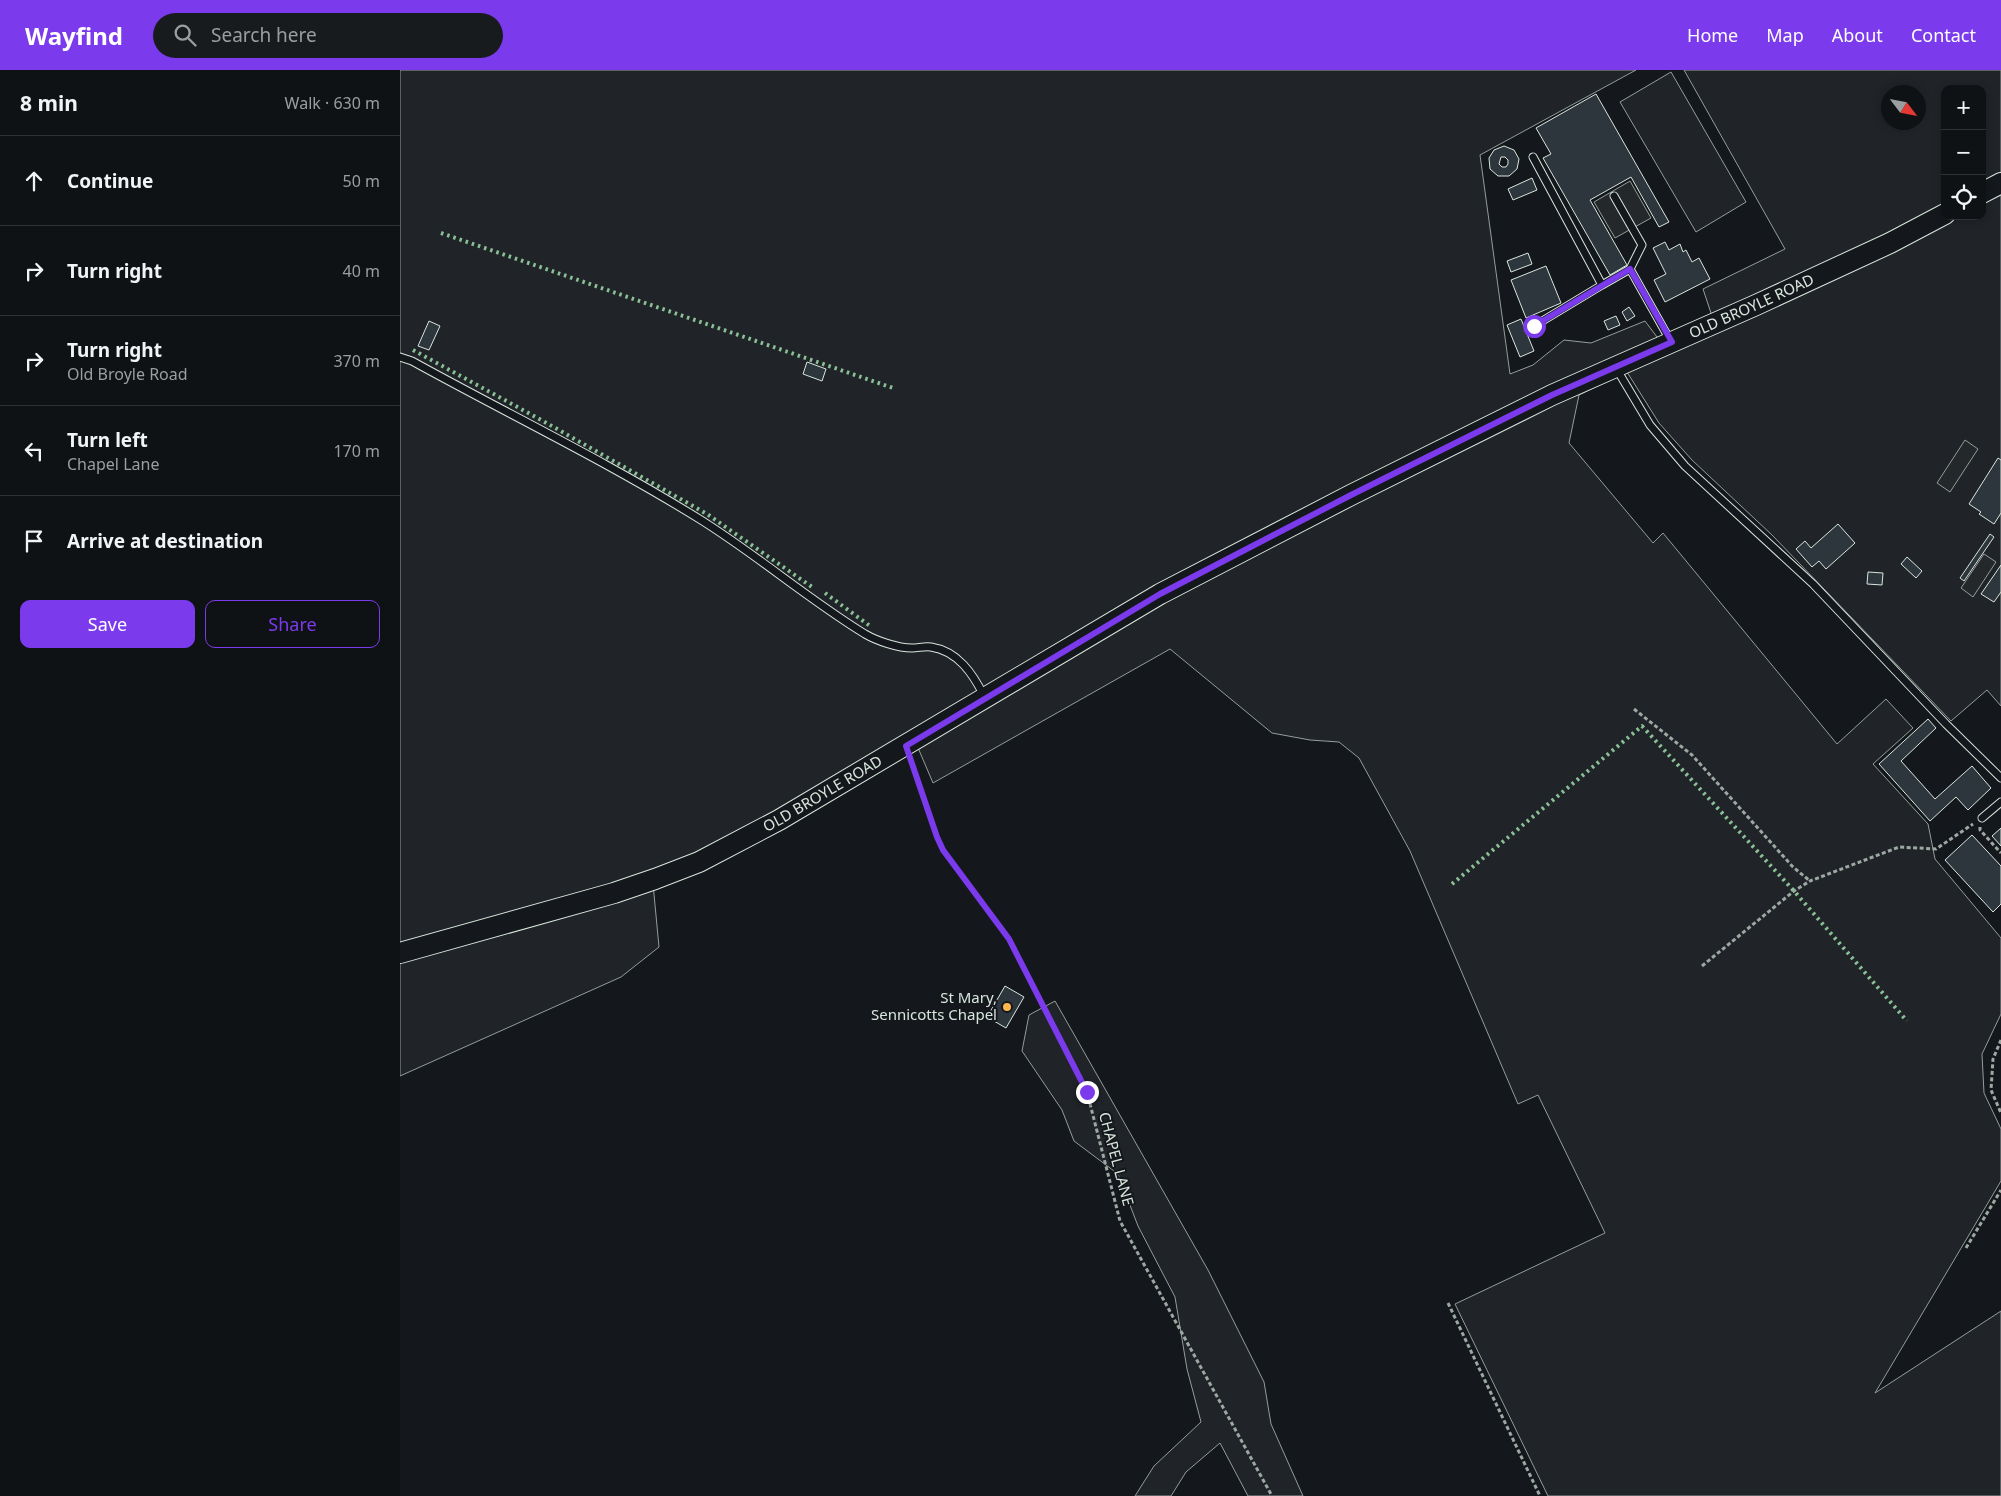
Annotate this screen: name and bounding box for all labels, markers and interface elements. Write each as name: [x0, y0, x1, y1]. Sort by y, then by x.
search box: [153, 13, 503, 58]
text: Wayfind: [25, 19, 123, 52]
icon: search: [171, 21, 199, 49]
text: Search here: [211, 22, 317, 48]
text: Home: [1687, 23, 1738, 47]
text: Map: [1766, 23, 1804, 47]
text: About: [1832, 23, 1883, 47]
text: Contact: [1911, 23, 1976, 47]
north arrow: [1881, 85, 1926, 130]
map controls: [1941, 85, 1986, 220]
button: +: [1941, 85, 1986, 130]
text: 8 min: [20, 89, 78, 117]
text: Walk · 630 m: [285, 92, 380, 114]
button: −: [1941, 130, 1986, 175]
icon: ahead: [20, 167, 48, 195]
text: Continue: [67, 168, 153, 194]
text: 50 m: [343, 170, 380, 192]
button: locate: [1941, 175, 1986, 220]
icon: right: [20, 257, 48, 285]
text: Turn right: [67, 258, 162, 284]
text: 40 m: [343, 260, 380, 282]
street label: OLD BROYLE ROAD: [1685, 269, 1817, 342]
route start: [1523, 315, 1546, 338]
text: Turn right: [67, 337, 162, 363]
icon: right: [20, 347, 48, 375]
text: 370 m: [333, 350, 380, 372]
text: Old Broyle Road: [67, 363, 188, 385]
text: Turn left: [67, 427, 148, 453]
icon: left: [20, 437, 48, 465]
text: 170 m: [333, 440, 380, 462]
text: Chapel Lane: [67, 453, 159, 475]
icon: arrive: [20, 527, 48, 555]
text: Arrive at destination: [67, 528, 263, 554]
button: Save: [20, 600, 195, 648]
button: Share: [205, 600, 380, 648]
street label: OLD BROYLE ROAD: [759, 750, 885, 836]
place label: St Mary, Sennicotts Chapel: [871, 987, 997, 1024]
marker: St Mary, Sennicotts Chapel: [1001, 1001, 1013, 1013]
route end: [1076, 1081, 1099, 1104]
street label: CHAPEL LANE: [1095, 1110, 1139, 1208]

